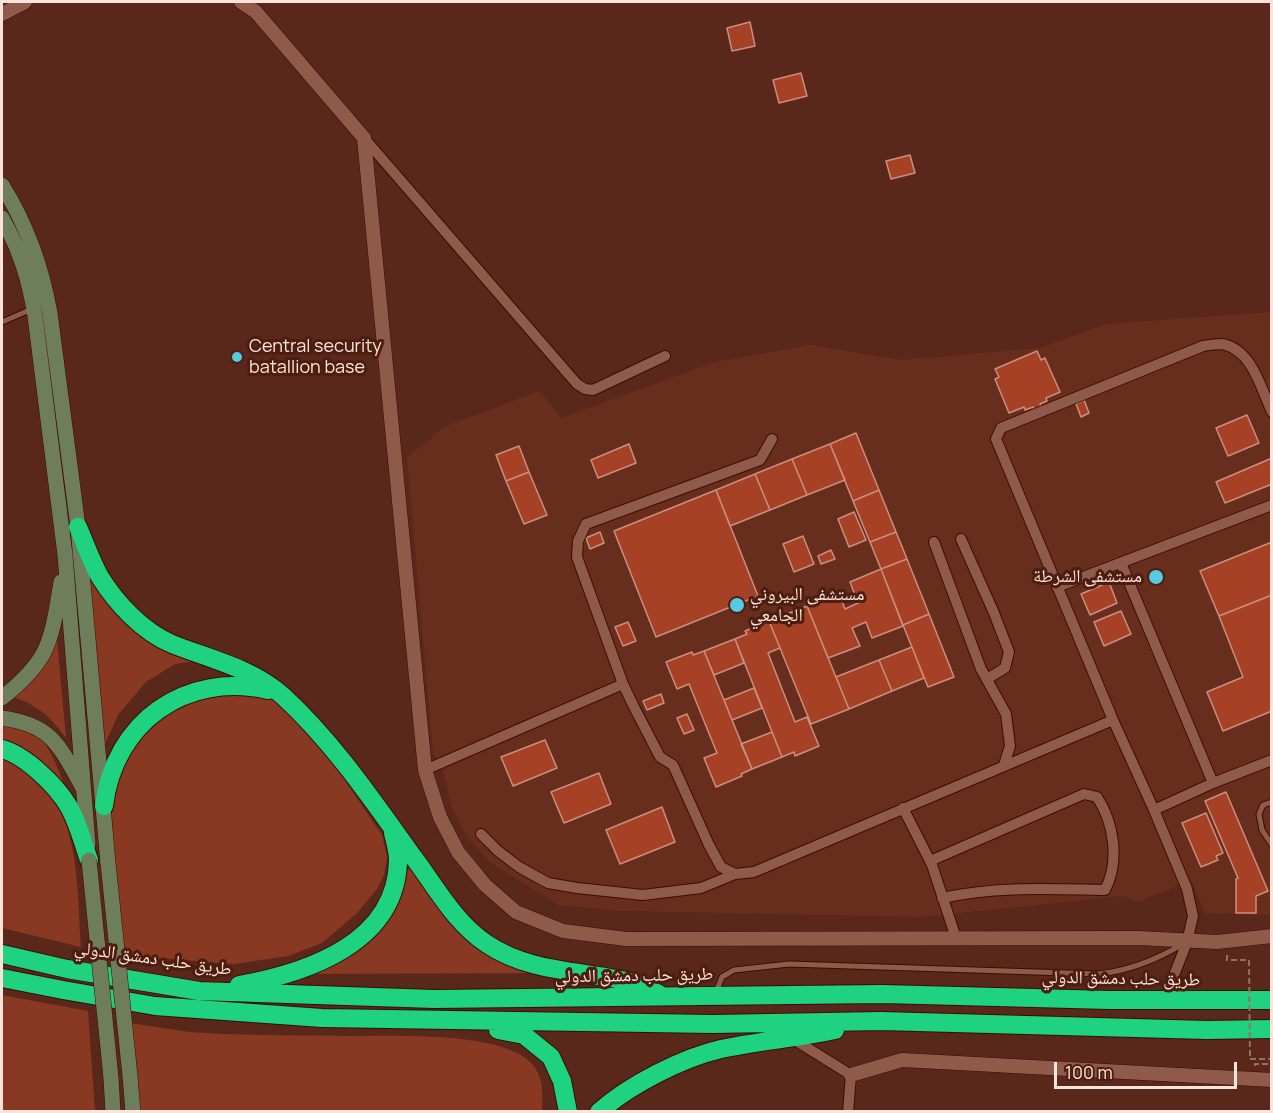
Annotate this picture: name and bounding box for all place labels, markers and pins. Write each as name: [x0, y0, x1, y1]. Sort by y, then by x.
place label: Central security batallion base: [249, 336, 382, 378]
marker: Central security batallion base: [230, 350, 244, 364]
place label: مستشفى الشرطة: [1033, 566, 1142, 588]
marker: مستشفى الشرطة: [1147, 568, 1165, 586]
place label: مستشفى البيروني الجامعي: [750, 584, 864, 626]
marker: مستشفى البيروني الجامعي: [728, 596, 746, 614]

